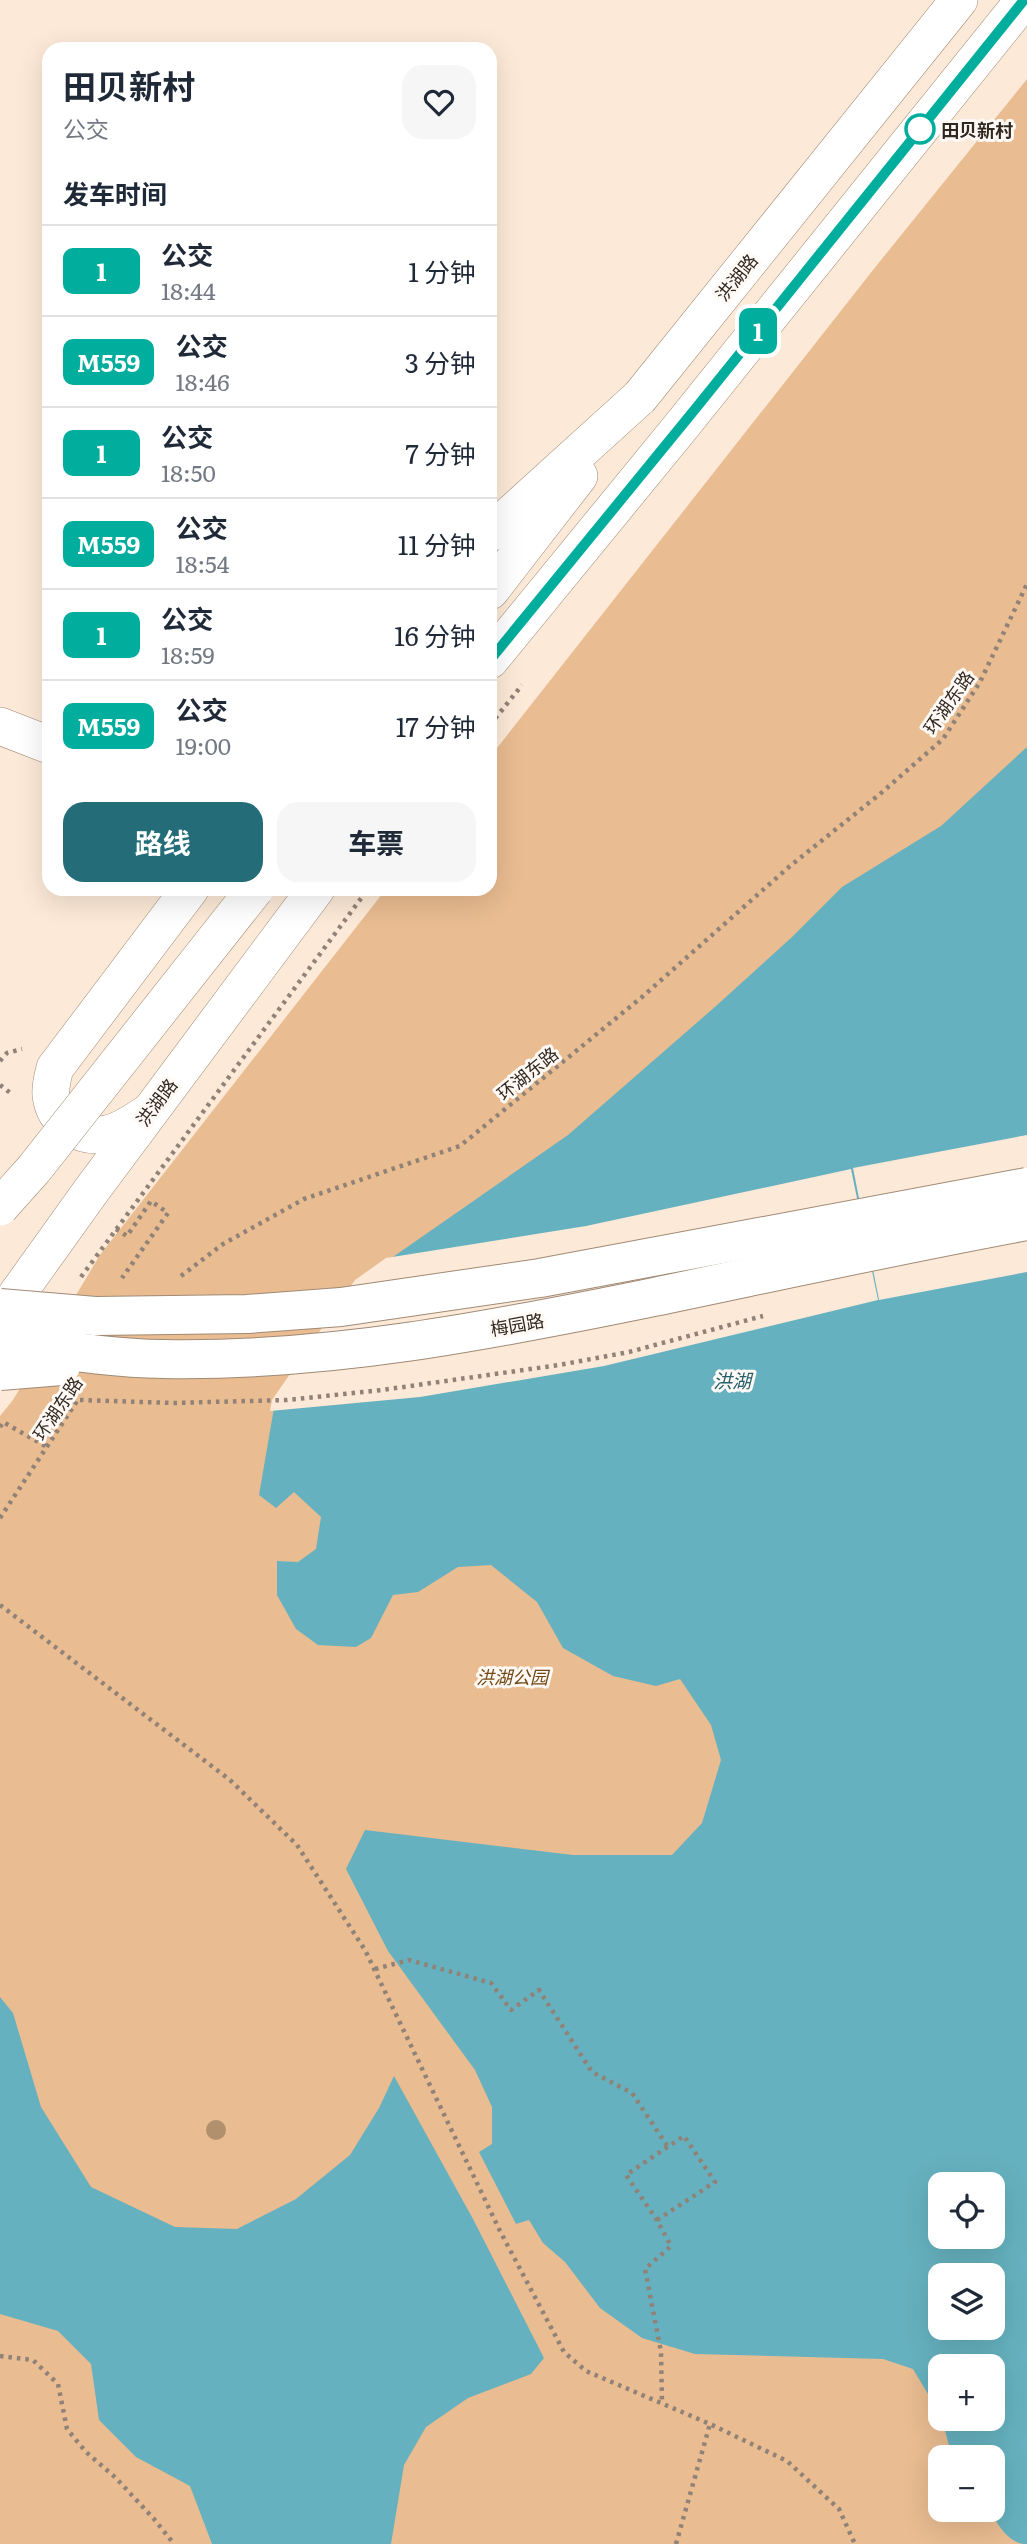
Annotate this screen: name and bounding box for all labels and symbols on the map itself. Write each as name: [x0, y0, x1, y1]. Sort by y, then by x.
marker: 田贝新村: [905, 114, 935, 144]
place label: 田贝新村: [941, 116, 1013, 143]
street label: 洪湖路: [709, 248, 763, 306]
line badge: 1: [735, 308, 781, 354]
street label: 环湖东路: [916, 665, 980, 739]
street label: 环湖东路: [491, 1040, 563, 1106]
street label: 洪湖路: [129, 1072, 183, 1132]
street label: 梅园路: [488, 1306, 546, 1342]
water label: 洪湖: [713, 1366, 754, 1394]
street label: 环湖东路: [26, 1371, 88, 1445]
park label: 洪湖公园: [476, 1663, 551, 1690]

